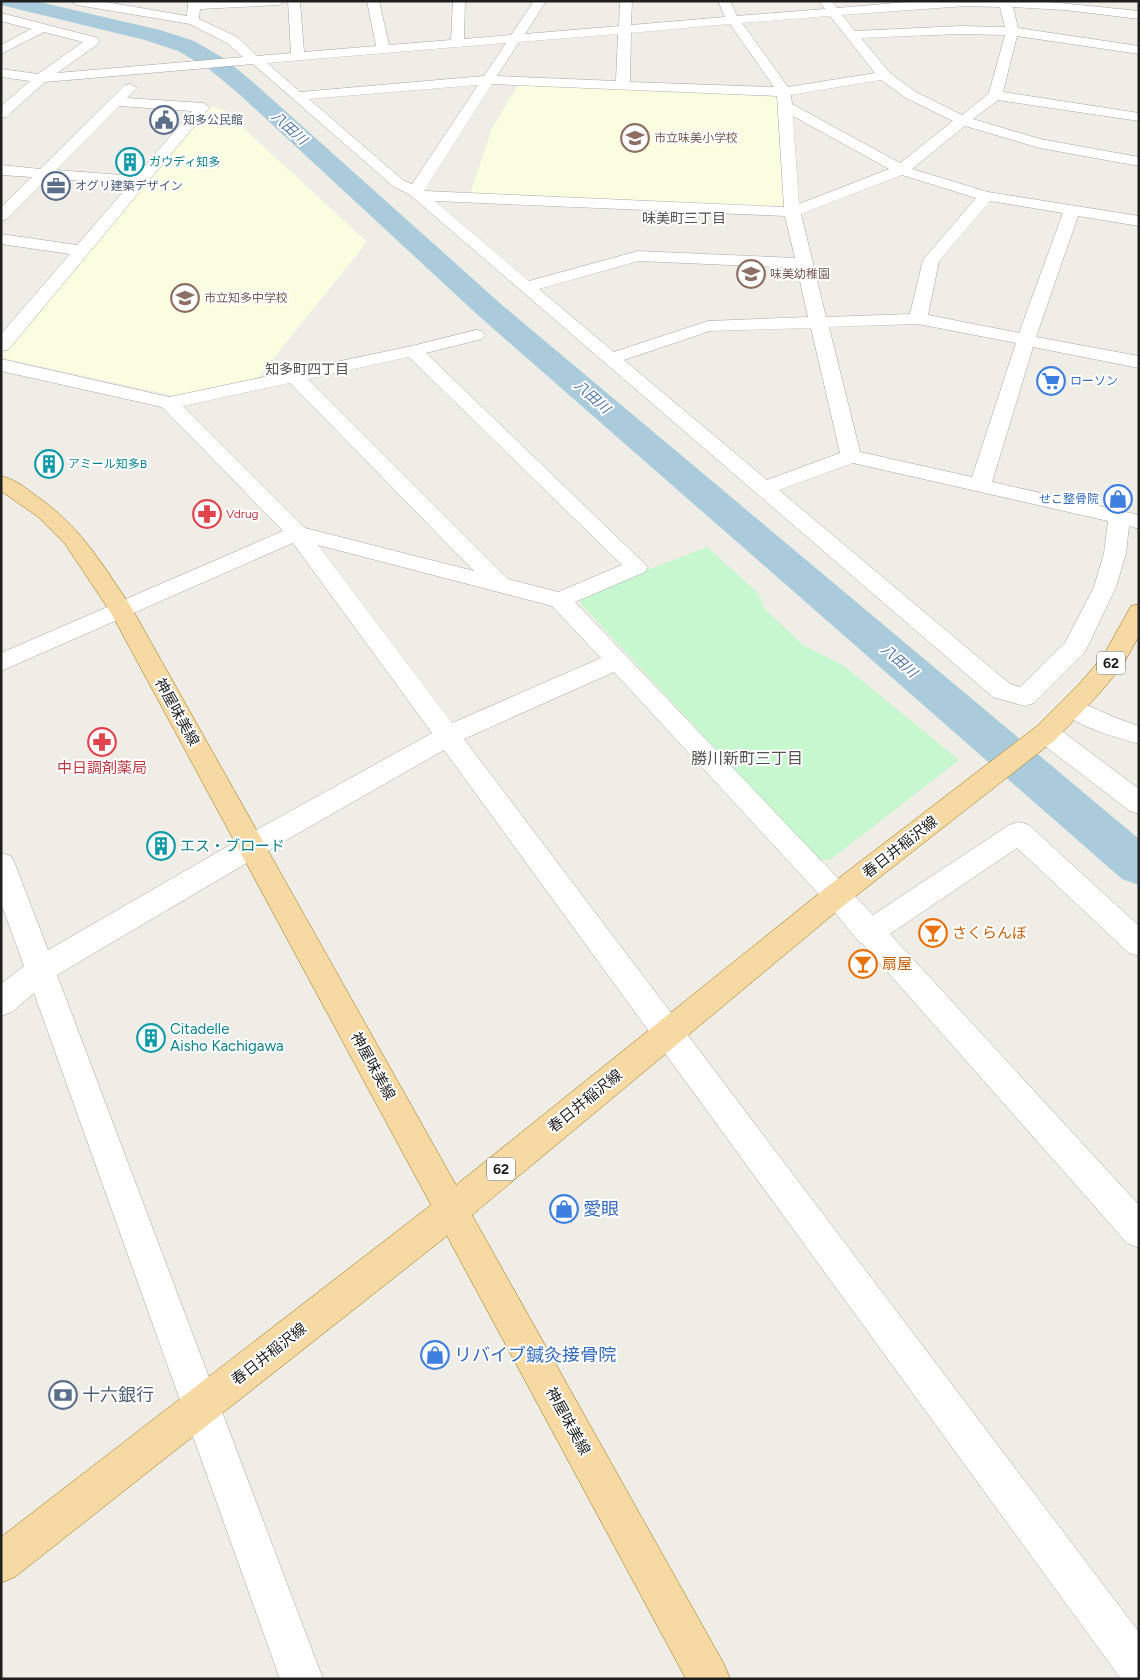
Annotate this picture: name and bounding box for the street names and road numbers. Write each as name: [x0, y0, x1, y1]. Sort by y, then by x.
road number: 62: [1097, 651, 1125, 674]
street label: 神屋味美線: [151, 675, 203, 749]
street label: 春日井稲沢線: [859, 812, 941, 882]
street label: 神屋味美線: [347, 1029, 399, 1103]
street label: 春日井稲沢線: [544, 1066, 626, 1136]
road number: 62: [487, 1158, 515, 1180]
street label: 春日井稲沢線: [228, 1319, 310, 1389]
street label: 神屋味美線: [542, 1384, 594, 1458]

